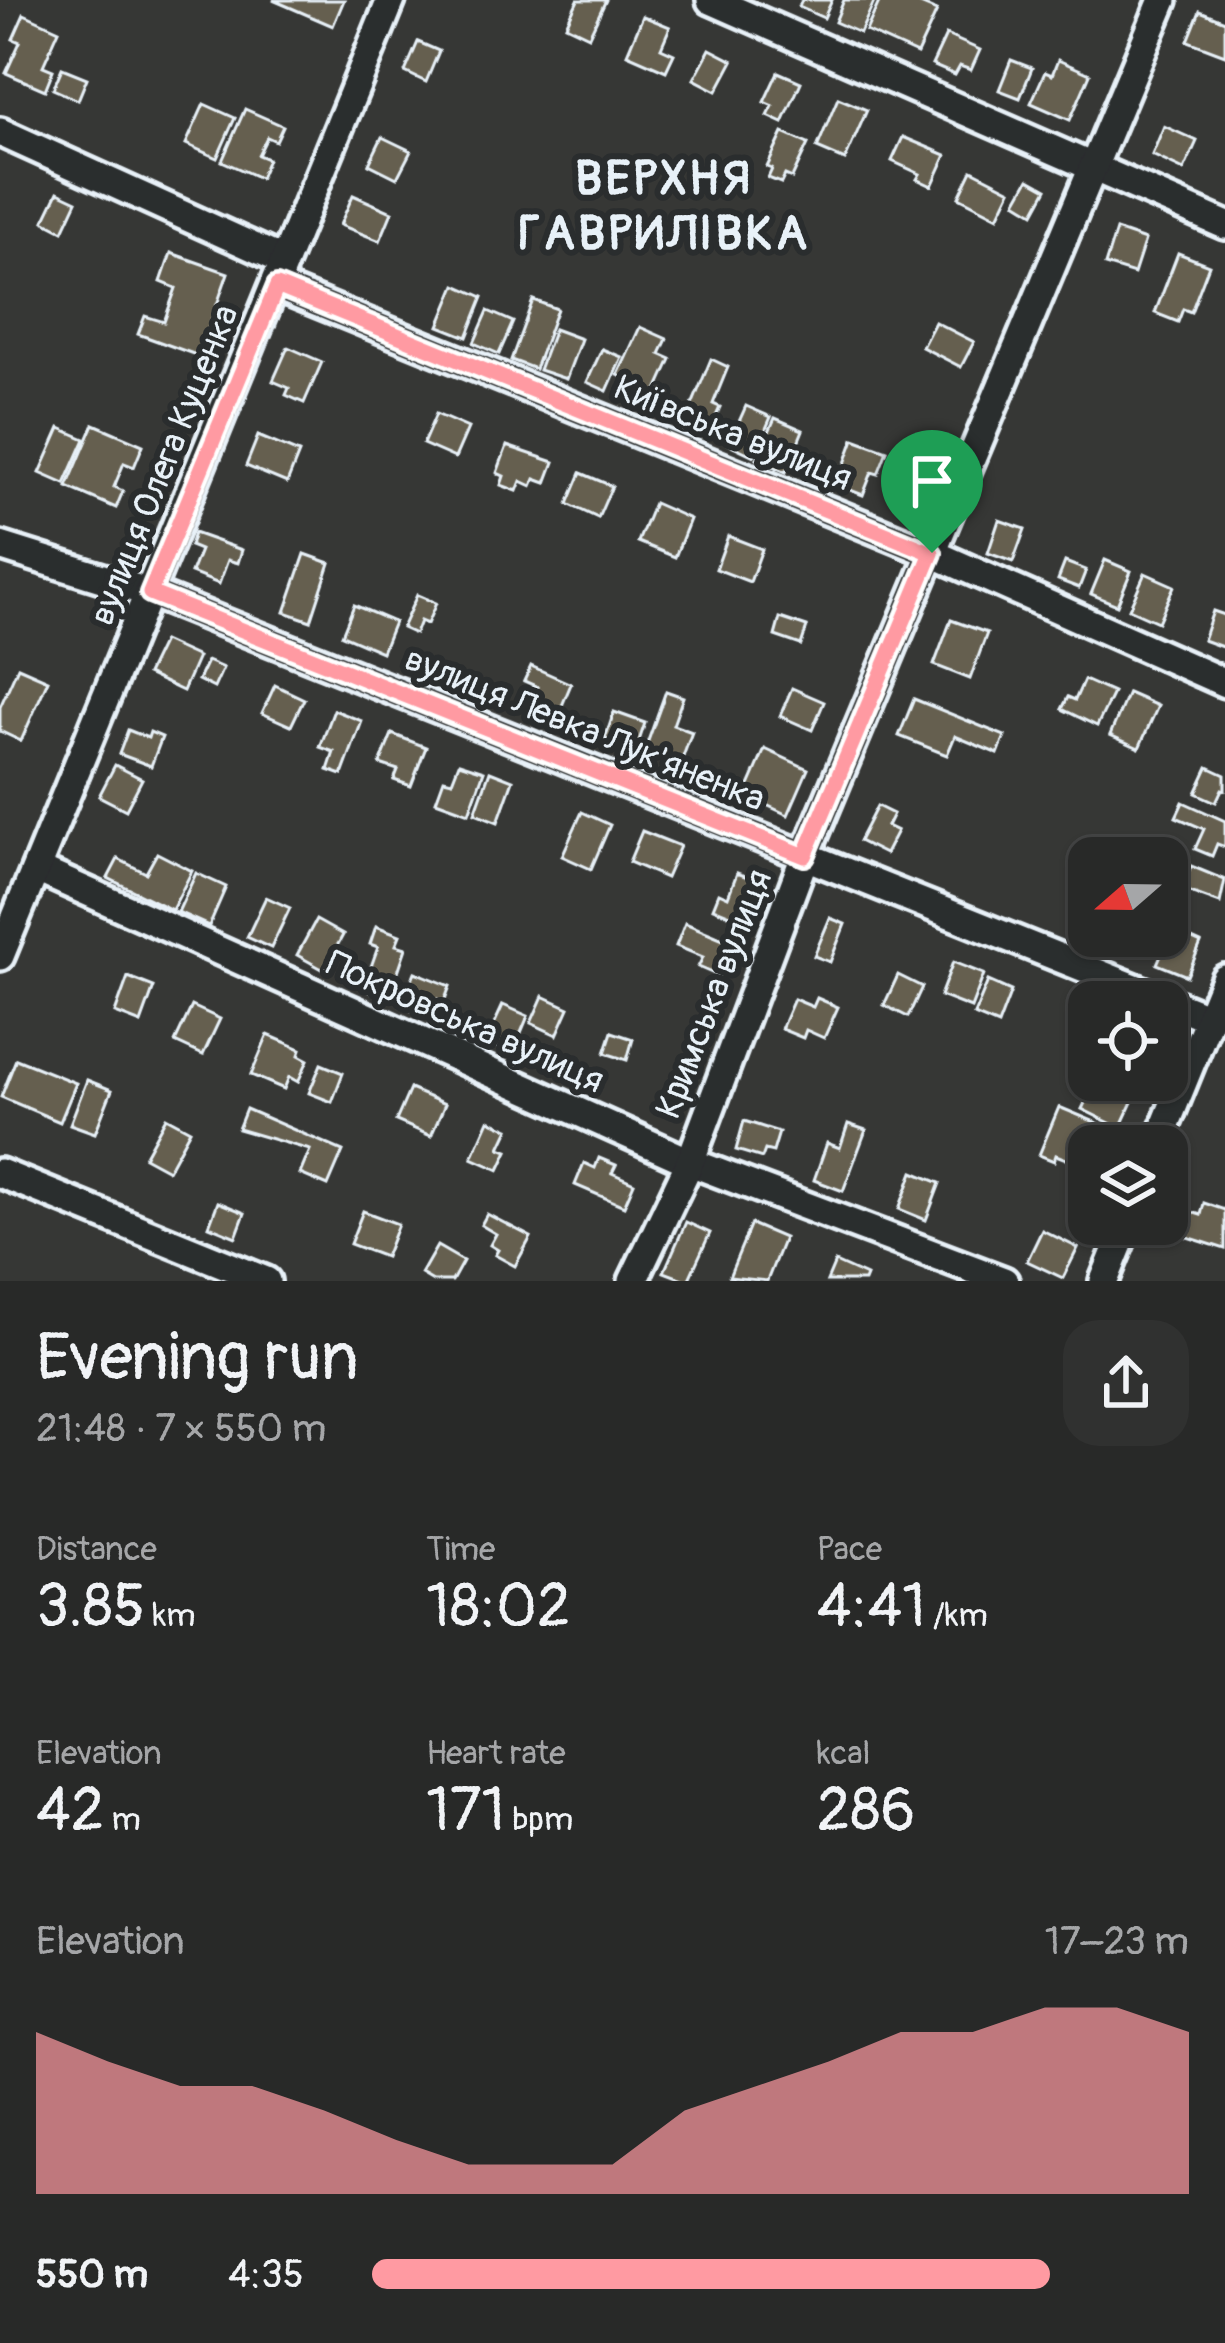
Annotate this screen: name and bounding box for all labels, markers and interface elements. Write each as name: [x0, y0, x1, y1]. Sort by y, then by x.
district label: ВЕРХНЯ ГАВРИЛІВКА: [518, 149, 810, 264]
street label: вулиця Олега Куценка: [79, 298, 249, 632]
street label: Київська вулиця: [608, 365, 858, 501]
pin: [881, 430, 983, 553]
icon: arrive: [899, 448, 965, 514]
street label: вулиця Левка Лук'яненка: [398, 636, 772, 822]
north arrow: [1068, 837, 1188, 957]
map controls: [1068, 837, 1188, 1245]
street label: Кримська вулиця: [646, 863, 782, 1125]
street label: Покровська вулиця: [319, 941, 611, 1103]
button: locate: [1068, 981, 1188, 1101]
button: layers: [1068, 1125, 1188, 1245]
text: Evening run: [36, 1317, 359, 1400]
button: share: [1063, 1320, 1189, 1446]
text: 21:48 · 7 × 550 m: [36, 1404, 326, 1453]
text: Distance: [36, 1529, 157, 1570]
text: Time: [426, 1529, 495, 1570]
text: Pace: [817, 1529, 882, 1570]
text: 3.85: [36, 1570, 145, 1645]
text: 18:02: [426, 1570, 571, 1645]
text: 4:41: [817, 1570, 926, 1645]
text: km: [145, 1595, 196, 1636]
text: /km: [926, 1595, 988, 1636]
text: Elevation: [36, 1733, 162, 1774]
text: Heart rate: [426, 1733, 565, 1774]
text: kcal: [817, 1733, 870, 1774]
text: 42: [36, 1774, 104, 1849]
text: 171: [426, 1774, 505, 1849]
text: 286: [817, 1774, 915, 1849]
text: m: [104, 1799, 141, 1840]
text: bpm: [505, 1799, 573, 1840]
text: Elevation: [36, 1917, 185, 1966]
text: 17–23 m: [1045, 1917, 1189, 1966]
text: 550 m: [36, 2250, 148, 2299]
text: 4:35: [228, 2250, 304, 2299]

